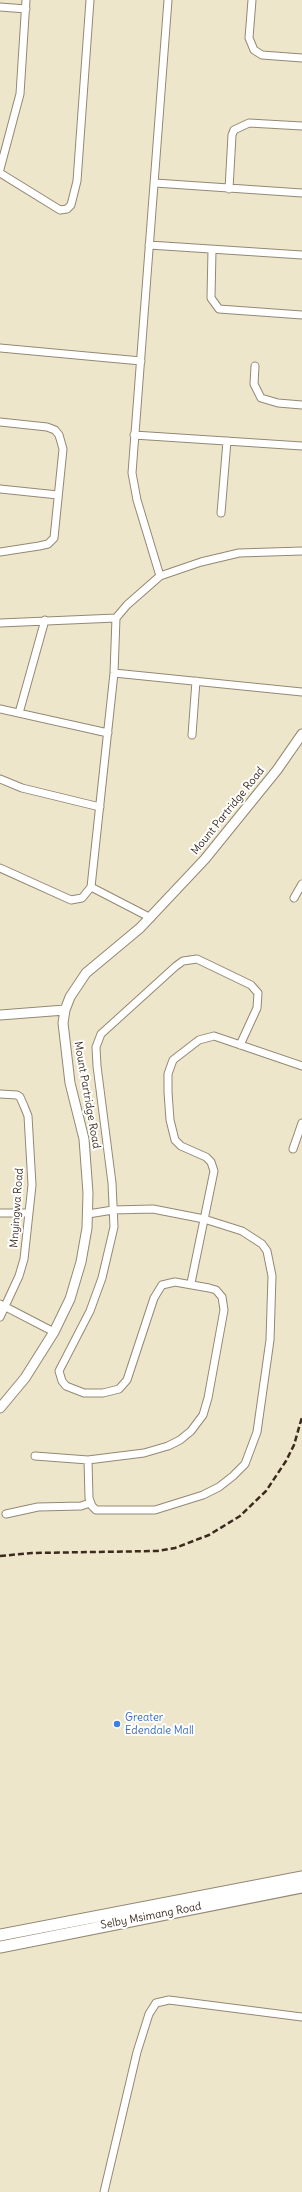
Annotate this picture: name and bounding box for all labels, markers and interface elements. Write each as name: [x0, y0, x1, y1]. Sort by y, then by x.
street label: Mount Partridge Road: [189, 765, 267, 857]
street label: Mount Partridge Road: [71, 1040, 103, 1150]
street label: Mnyingwa Road: [8, 1168, 26, 1248]
place label: Greater Edendale Mall: [125, 1711, 194, 1737]
marker: Greater Edendale Mall: [112, 1719, 122, 1729]
street label: Selby Msimang Road: [99, 1900, 203, 1932]

